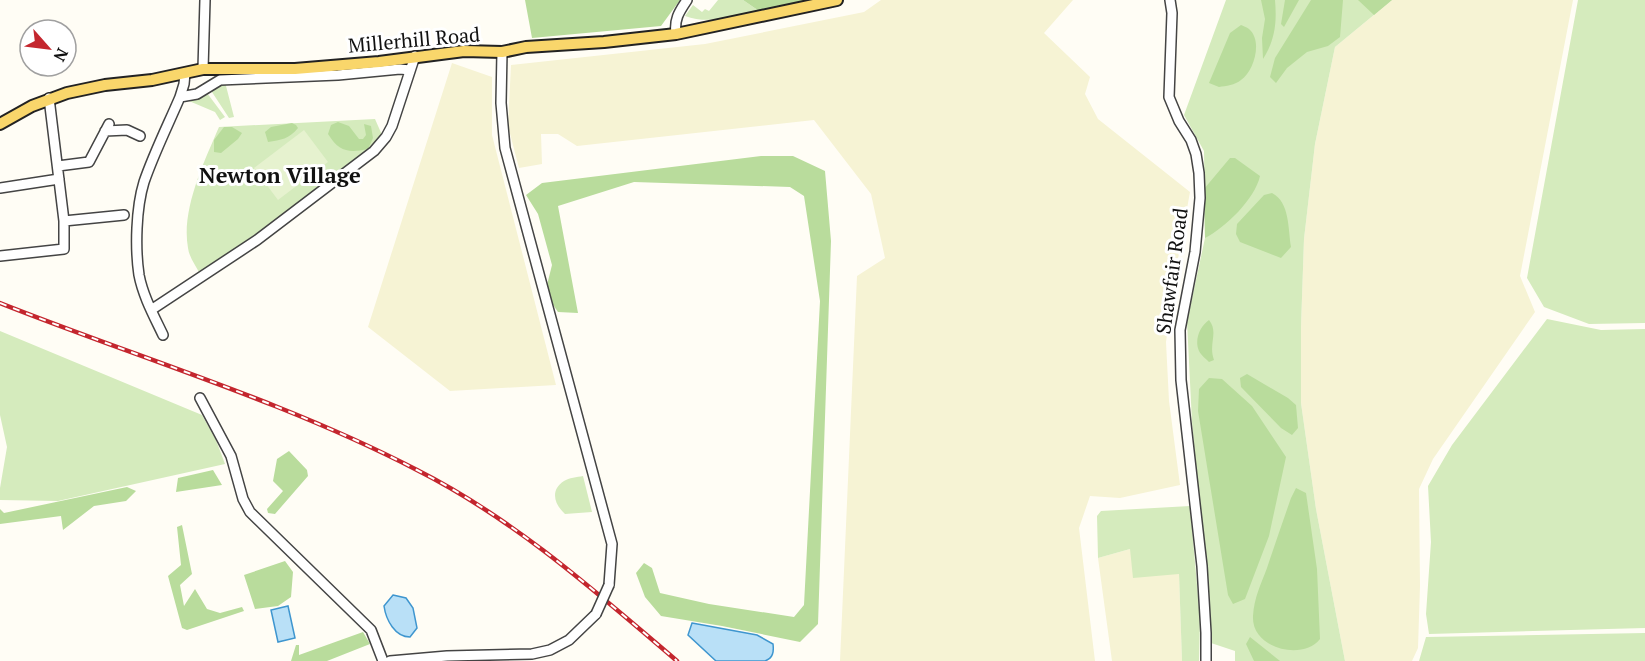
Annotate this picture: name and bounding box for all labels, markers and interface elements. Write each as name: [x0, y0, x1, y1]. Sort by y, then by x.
north arrow: [18, 18, 78, 78]
street label: Millerhill Road: [347, 20, 481, 59]
text: N: [49, 45, 74, 66]
district label: Newton Village: [199, 160, 361, 189]
street label: Shawfair Road: [1149, 206, 1194, 336]

